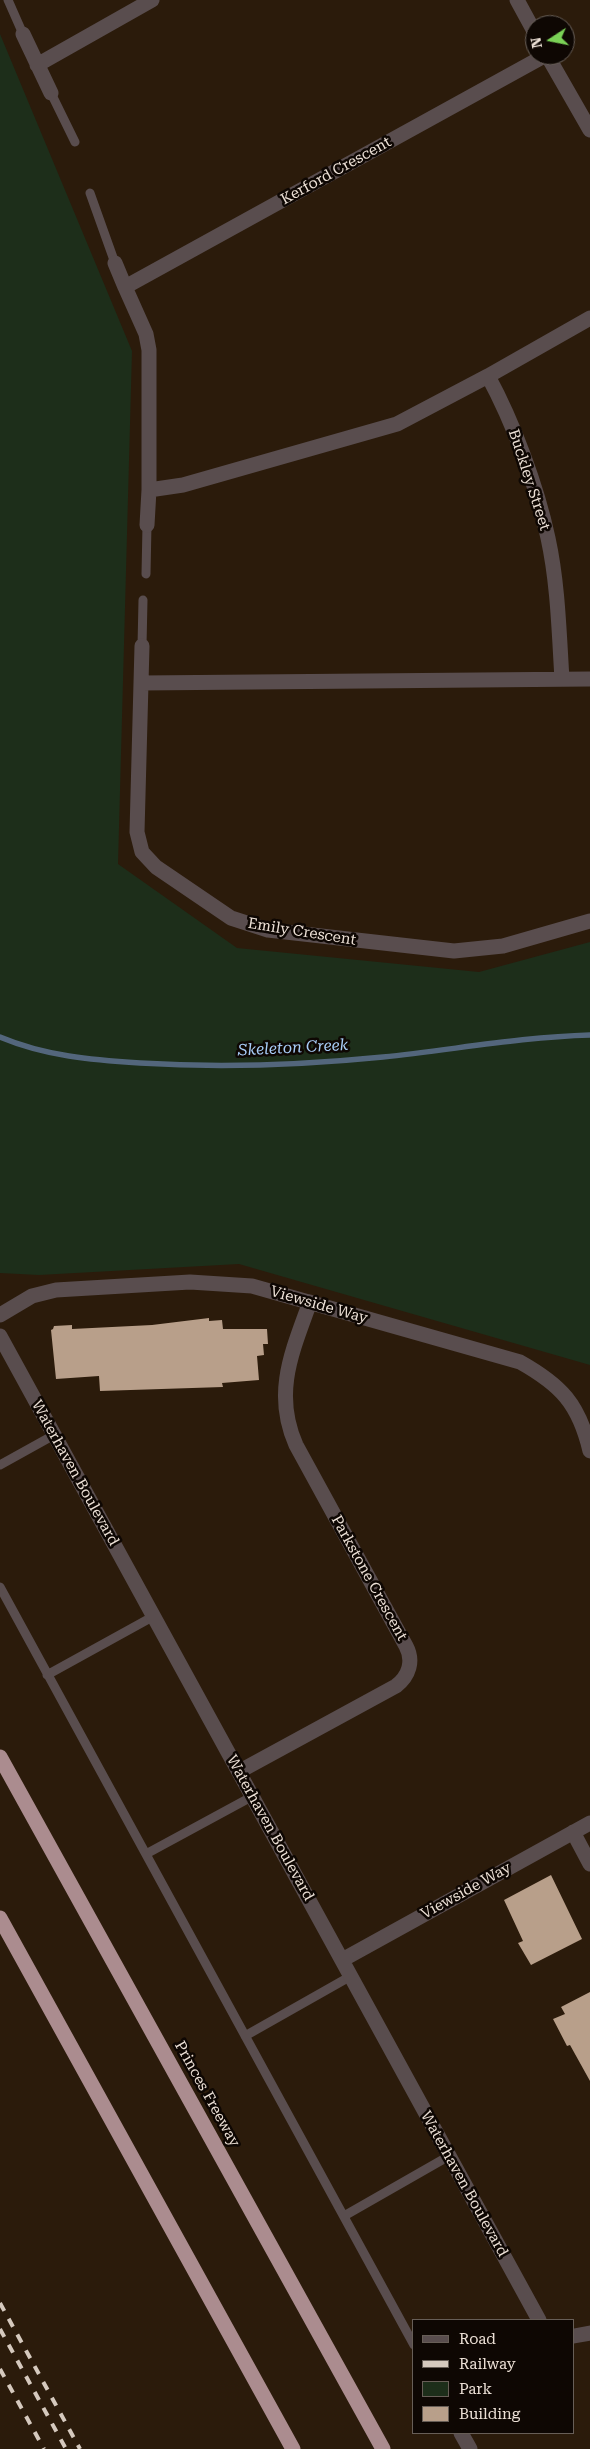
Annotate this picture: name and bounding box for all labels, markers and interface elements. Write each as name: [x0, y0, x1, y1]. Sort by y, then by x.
north arrow: [525, 15, 575, 65]
text: N: [527, 36, 545, 49]
street label: Kerford Crescent: [278, 133, 394, 209]
street label: Buckley Street: [504, 427, 554, 533]
street label: Emily Crescent: [247, 915, 357, 949]
water label: Skeleton Creek: [237, 1036, 349, 1060]
street label: Viewside Way: [268, 1283, 370, 1327]
street label: Waterhaven Boulevard: [27, 1397, 123, 1549]
street label: Parkstone Crescent: [327, 1512, 411, 1644]
street label: Waterhaven Boulevard: [222, 1752, 318, 1904]
street label: Viewside Way: [418, 1859, 514, 1923]
street label: Princes Freeway: [171, 2038, 243, 2150]
street label: Waterhaven Boulevard: [416, 2108, 512, 2260]
legend: [412, 2319, 575, 2434]
text: Road: [459, 2330, 496, 2348]
text: Railway: [459, 2355, 516, 2373]
text: Park: [459, 2380, 492, 2398]
text: Building: [459, 2405, 520, 2423]

